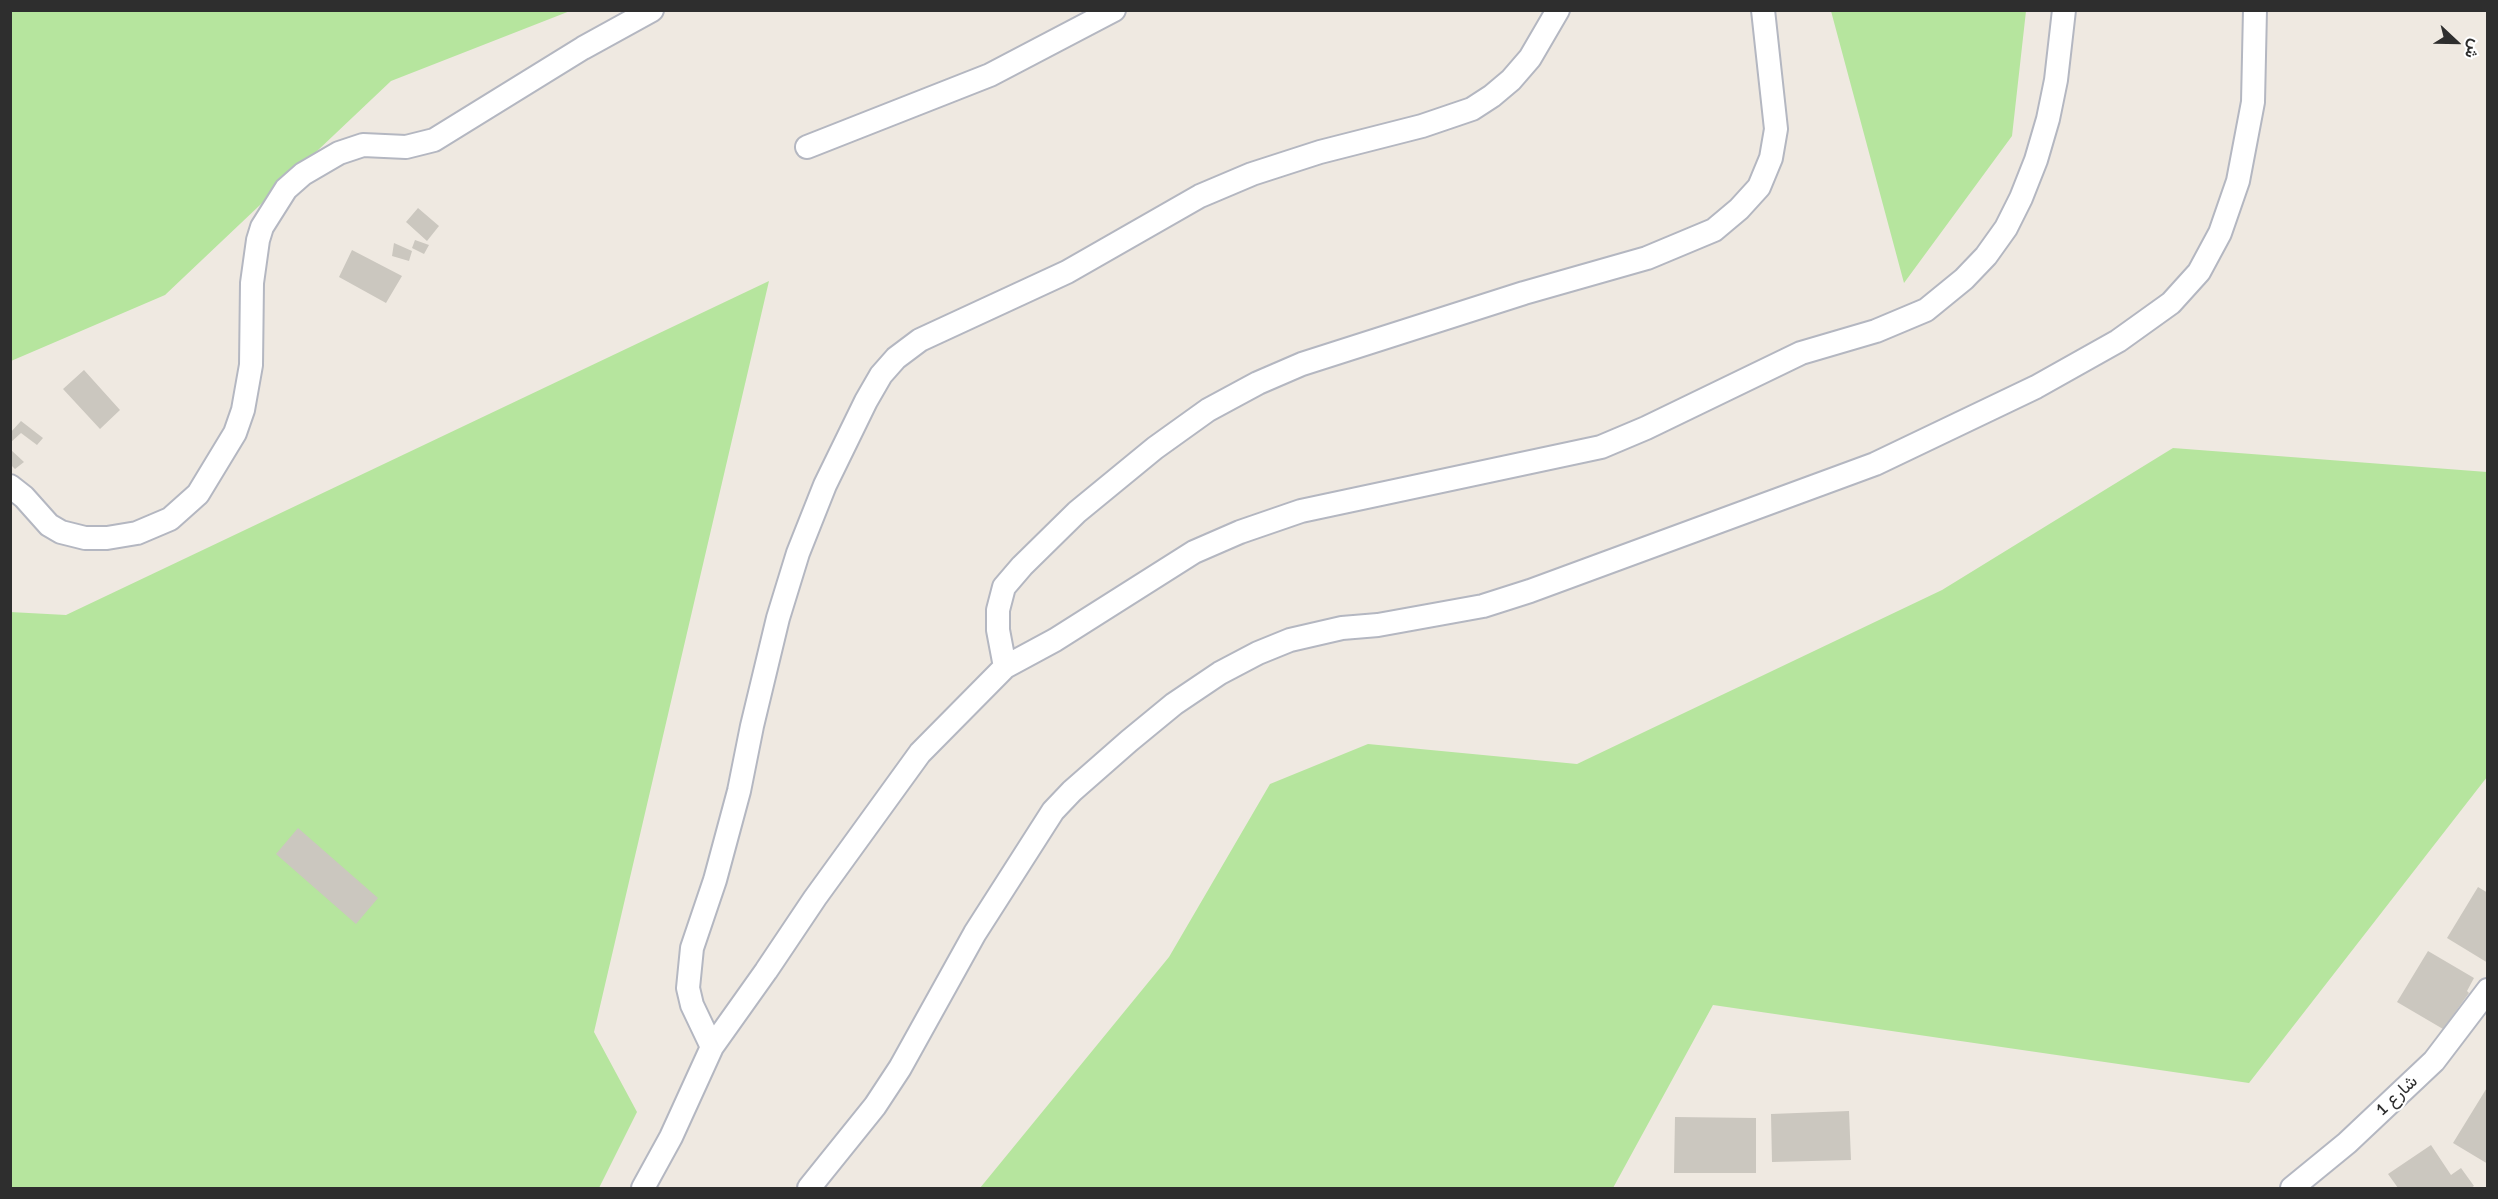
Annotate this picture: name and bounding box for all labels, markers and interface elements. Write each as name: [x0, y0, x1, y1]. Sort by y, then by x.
north arrow: [2426, 12, 2486, 72]
text: ش: [2460, 36, 2486, 61]
street label: شارع 1: [2371, 1071, 2423, 1121]

